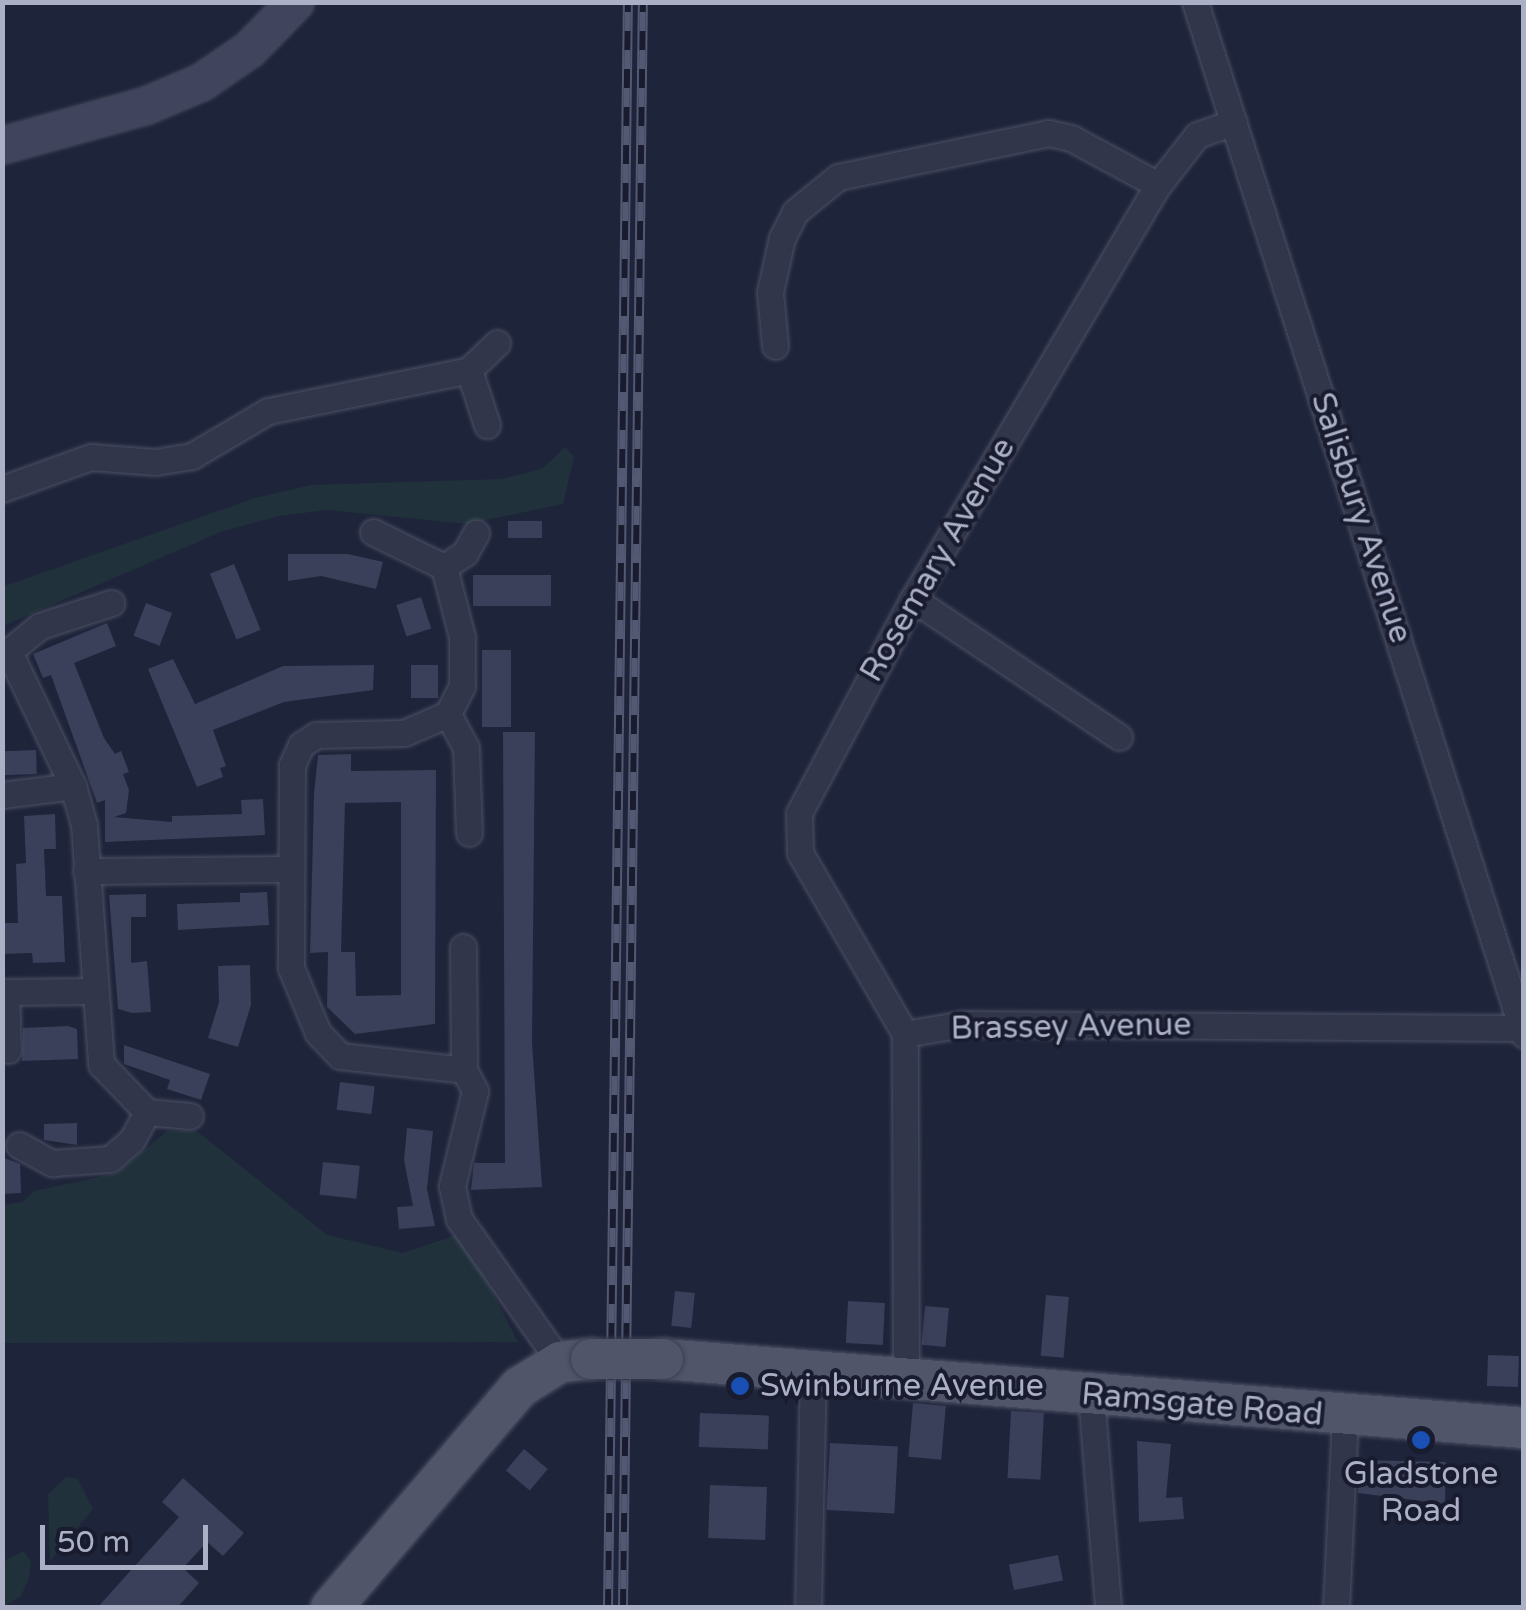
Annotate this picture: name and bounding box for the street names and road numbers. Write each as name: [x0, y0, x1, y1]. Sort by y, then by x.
street label: Salisbury Avenue: [1302, 388, 1420, 648]
street label: Rosemary Avenue: [853, 431, 1023, 689]
street label: Brassey Avenue: [950, 1006, 1192, 1048]
street label: Ramsgate Road: [1080, 1375, 1324, 1435]

